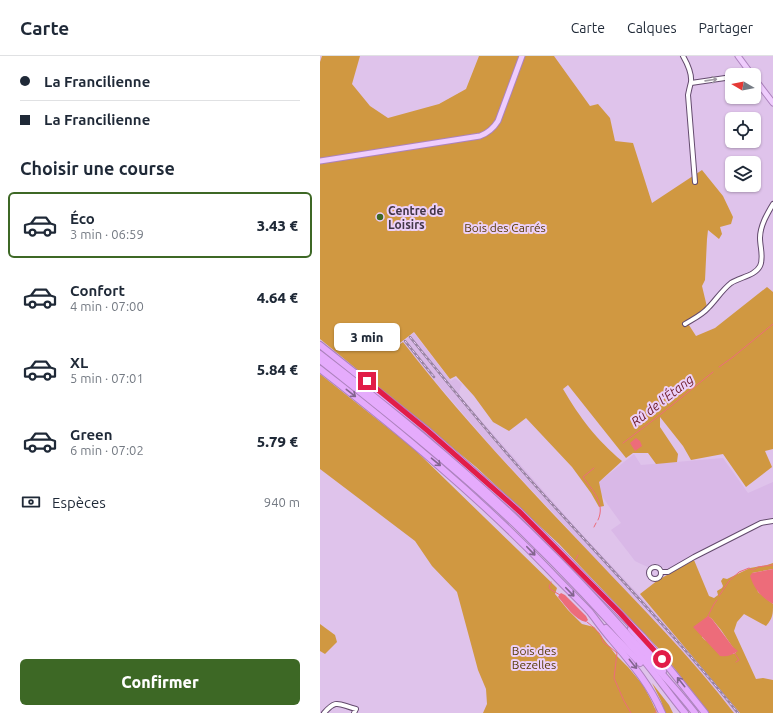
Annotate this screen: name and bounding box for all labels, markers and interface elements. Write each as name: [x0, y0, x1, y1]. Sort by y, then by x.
text: Carte: [20, 17, 69, 39]
text: Carte: [571, 20, 605, 36]
text: Calques: [627, 20, 676, 36]
text: Partager: [698, 20, 753, 36]
north arrow: [725, 68, 761, 104]
map controls: [725, 68, 761, 192]
text: La Francilienne: [44, 73, 150, 90]
one-way arrow: [704, 76, 717, 84]
text: La Francilienne: [44, 111, 150, 128]
button: locate: [725, 112, 761, 148]
button: layers: [725, 156, 761, 192]
text: Choisir une course: [20, 158, 175, 178]
place label: Centre de Loisirs: [388, 204, 443, 231]
icon: car: [22, 207, 58, 243]
text: Éco: [70, 210, 95, 227]
marker: Centre de Loisirs: [375, 212, 385, 222]
text: 3.43 €: [257, 217, 298, 234]
park label: Bois des Carrés: [464, 221, 546, 234]
text: 3 min · 06:59: [70, 227, 144, 241]
icon: car: [22, 279, 58, 315]
text: Confort: [70, 282, 125, 299]
text: 4.64 €: [257, 289, 298, 306]
text: 4 min · 07:00: [70, 299, 144, 313]
callout: 3 min: [334, 323, 400, 351]
text: 3 min: [350, 330, 384, 344]
icon: car: [22, 351, 58, 387]
text: XL: [70, 354, 88, 371]
text: 5.84 €: [257, 361, 298, 378]
text: 5 min · 07:01: [70, 371, 144, 385]
water label: Rû de l'Étang: [628, 371, 696, 429]
route end: [358, 372, 376, 390]
one-way arrow: [345, 389, 356, 397]
icon: car: [22, 423, 58, 459]
text: Green: [70, 426, 112, 443]
text: 5.79 €: [257, 433, 298, 450]
text: 6 min · 07:02: [70, 443, 144, 457]
one-way arrow: [431, 458, 441, 467]
icon: cash: [20, 491, 42, 513]
text: Espèces: [52, 494, 106, 511]
text: 940 m: [264, 495, 300, 509]
one-way arrow: [526, 546, 536, 556]
one-way arrow: [566, 587, 575, 597]
park label: Bois des Bezelles: [512, 644, 556, 671]
route start: [653, 650, 671, 668]
button: Confirmer: [20, 659, 300, 705]
one-way arrow: [628, 659, 637, 670]
one-way arrow: [677, 677, 685, 688]

